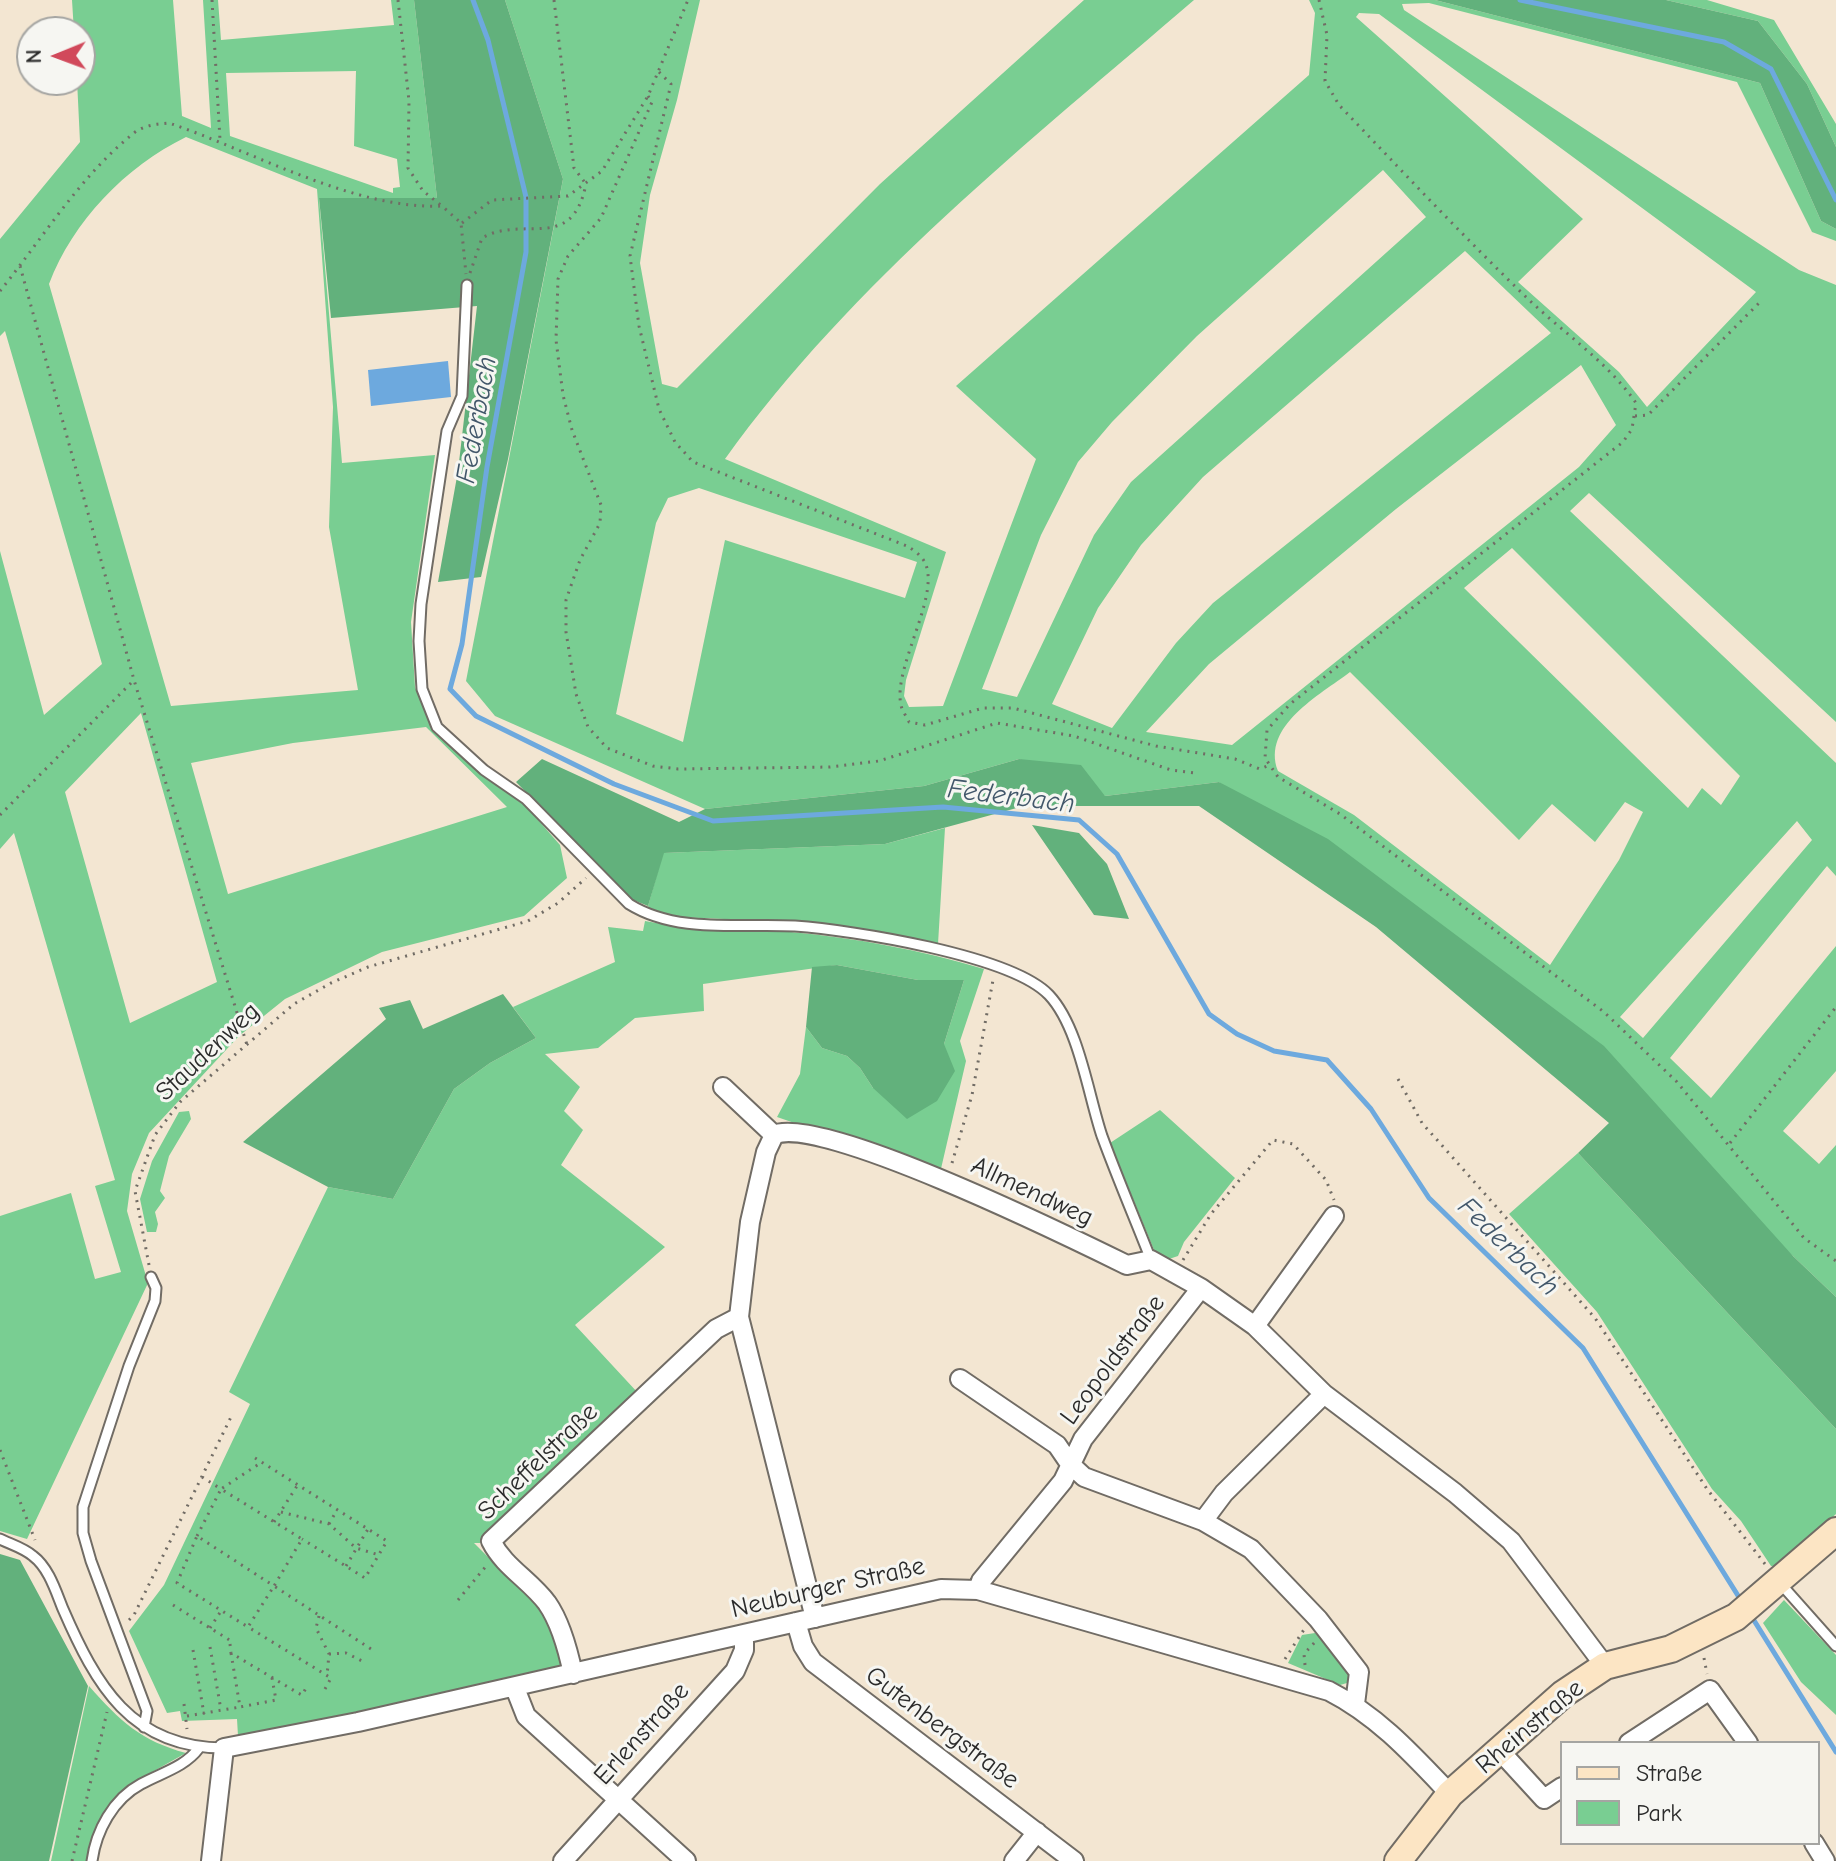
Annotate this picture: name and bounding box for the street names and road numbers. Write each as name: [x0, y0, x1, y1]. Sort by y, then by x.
street label: Staudenweg: [150, 996, 266, 1108]
street label: Allmendweg: [966, 1150, 1098, 1234]
street label: Leopoldstraße: [1054, 1289, 1172, 1431]
street label: Scheffelstraße: [471, 1397, 605, 1527]
street label: Neuburger Straße: [728, 1551, 928, 1625]
street label: Gutenbergstraße: [859, 1660, 1025, 1796]
street label: Rheinstraße: [1470, 1673, 1590, 1781]
street label: Erlenstraße: [588, 1676, 696, 1792]

